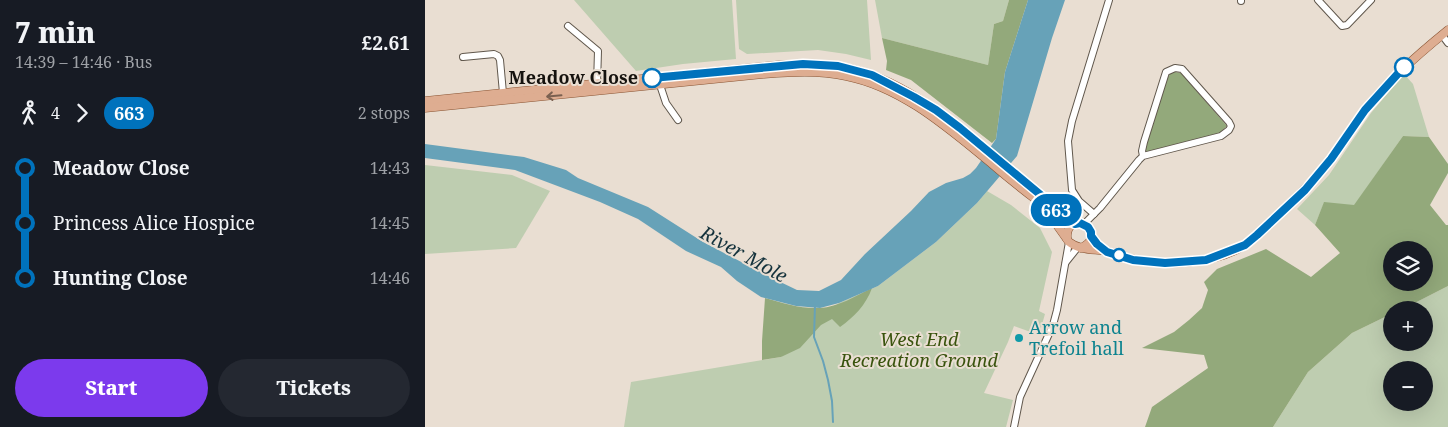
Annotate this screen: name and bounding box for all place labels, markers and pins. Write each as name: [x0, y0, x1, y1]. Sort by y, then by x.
unlabelled marker: [1394, 57, 1414, 77]
place label: Meadow Close: [509, 65, 638, 89]
marker: Meadow Close: [642, 68, 662, 88]
unlabelled marker: [1112, 248, 1126, 262]
place label: Arrow and Trefoil hall: [1029, 315, 1124, 360]
marker: Arrow and Trefoil hall: [1013, 332, 1025, 344]

